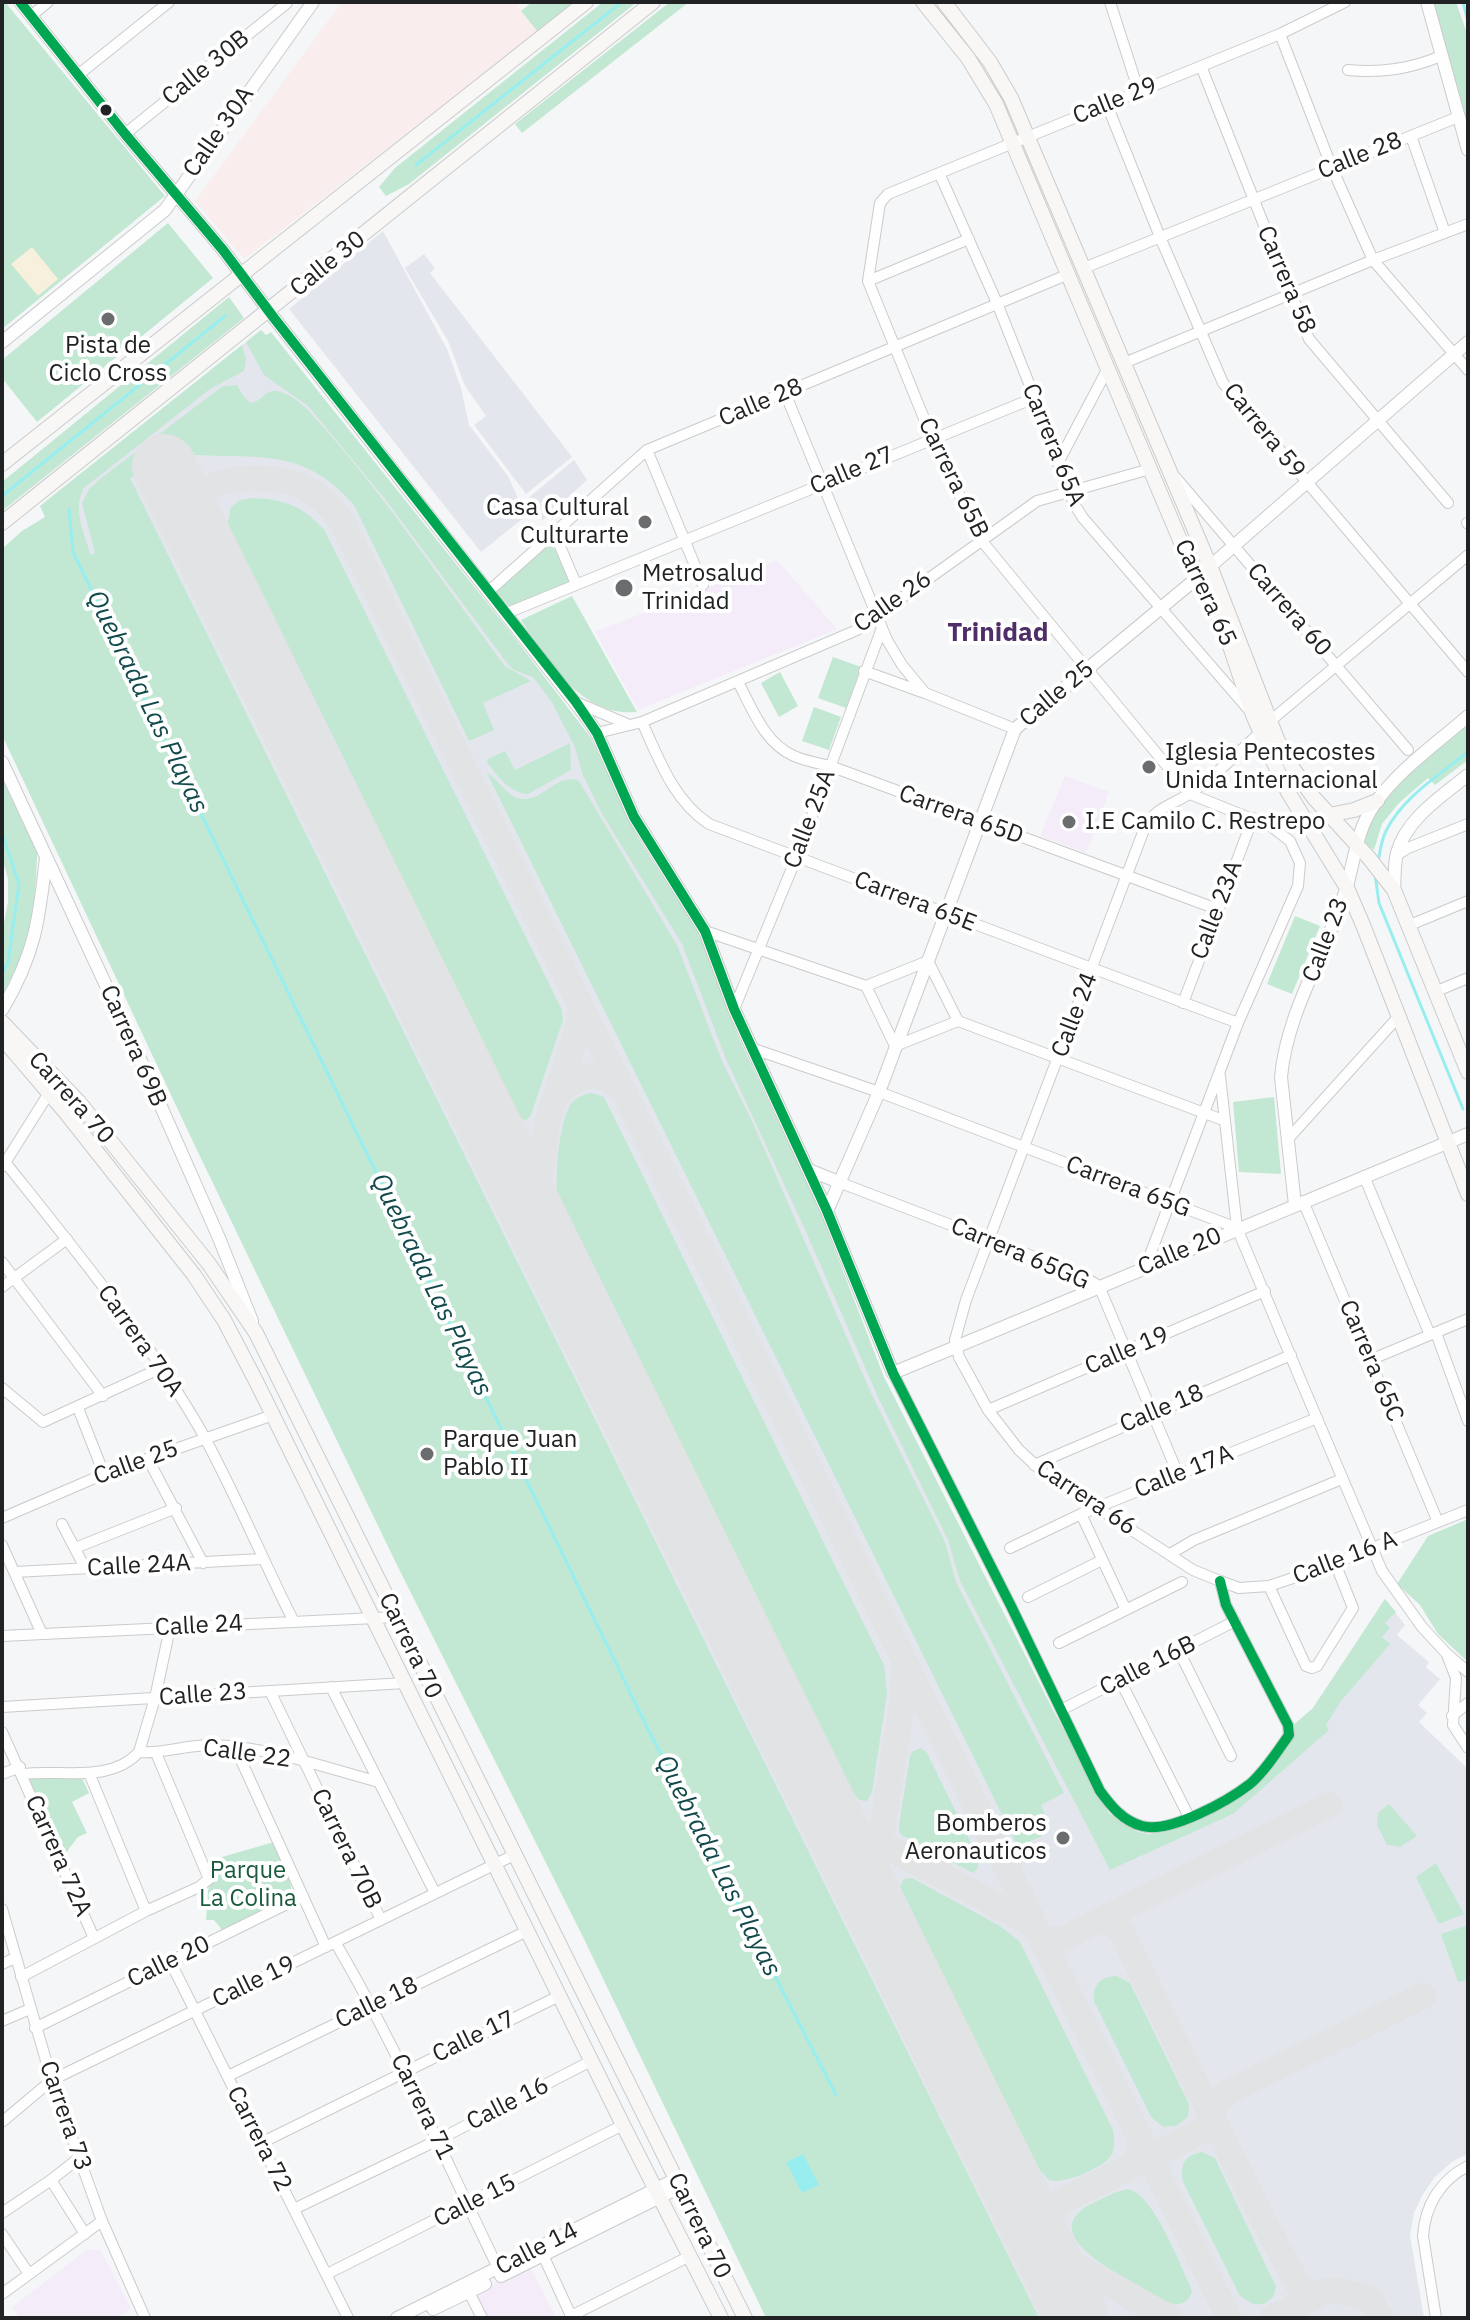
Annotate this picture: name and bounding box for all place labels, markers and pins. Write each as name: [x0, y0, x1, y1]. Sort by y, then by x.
unlabelled marker: [98, 102, 114, 118]
marker: Pista de Ciclo Cross: [99, 310, 117, 328]
place label: Pista de Ciclo Cross: [49, 332, 167, 388]
place label: Casa Cultural Culturarte: [486, 494, 629, 550]
marker: Casa Cultural Culturarte: [636, 513, 654, 531]
place label: Metrosalud Trinidad: [642, 560, 764, 616]
marker: Metrosalud Trinidad: [613, 577, 635, 599]
place label: Iglesia Pentecostes Unida Internacional: [1165, 739, 1378, 795]
marker: Iglesia Pentecostes Unida Internacional: [1140, 758, 1158, 776]
place label: I.E Camilo C. Restrepo: [1085, 808, 1326, 836]
marker: I.E Camilo C. Restrepo: [1060, 813, 1078, 831]
place label: Parque Juan Pablo II: [443, 1426, 577, 1482]
marker: Parque Juan Pablo II: [418, 1445, 436, 1463]
place label: Bomberos Aeronauticos: [905, 1810, 1047, 1866]
marker: Bomberos Aeronauticos: [1054, 1829, 1072, 1847]

